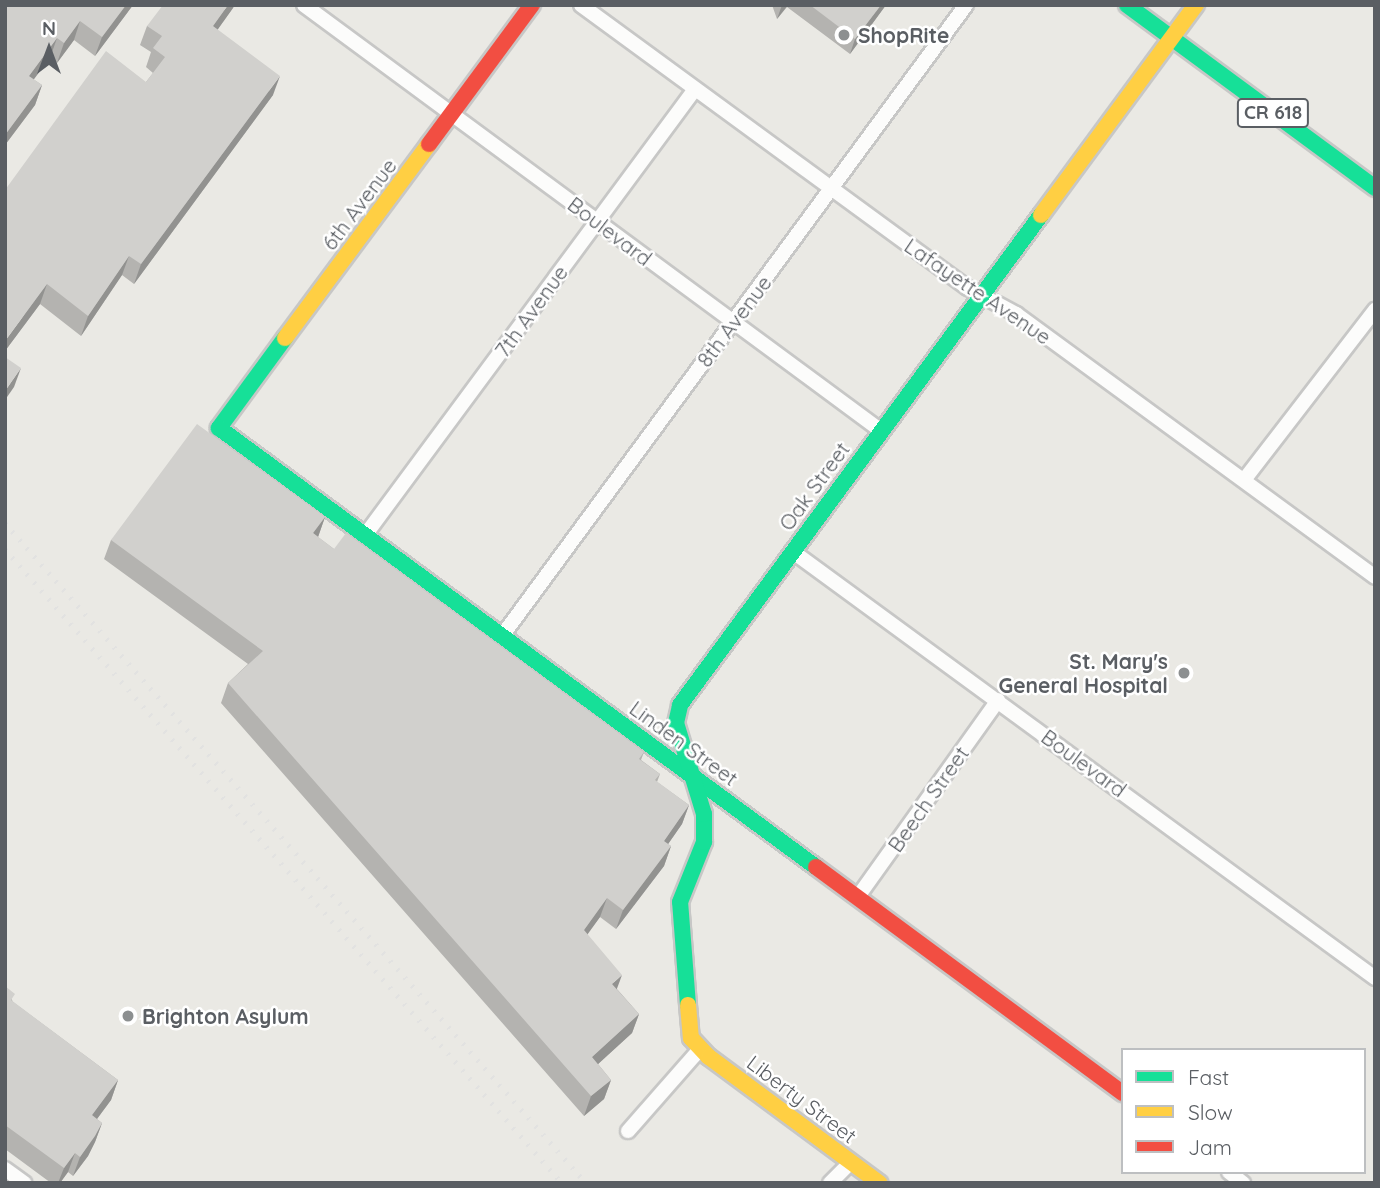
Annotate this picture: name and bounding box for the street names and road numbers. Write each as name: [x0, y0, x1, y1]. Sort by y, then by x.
road number: CR 618: [1236, 97, 1310, 128]
street label: 6th Avenue: [316, 153, 402, 255]
street label: Boulevard: [563, 191, 657, 271]
street label: Lafayette Avenue: [900, 233, 1056, 349]
street label: 7th Avenue: [489, 260, 573, 362]
street label: 8th Avenue: [691, 270, 777, 372]
street label: Oak Street: [773, 437, 855, 535]
street label: Linden Street: [625, 695, 743, 791]
street label: Boulevard: [1037, 724, 1131, 802]
street label: Beech Street: [882, 741, 974, 857]
street label: Liberty Street: [742, 1050, 862, 1148]

